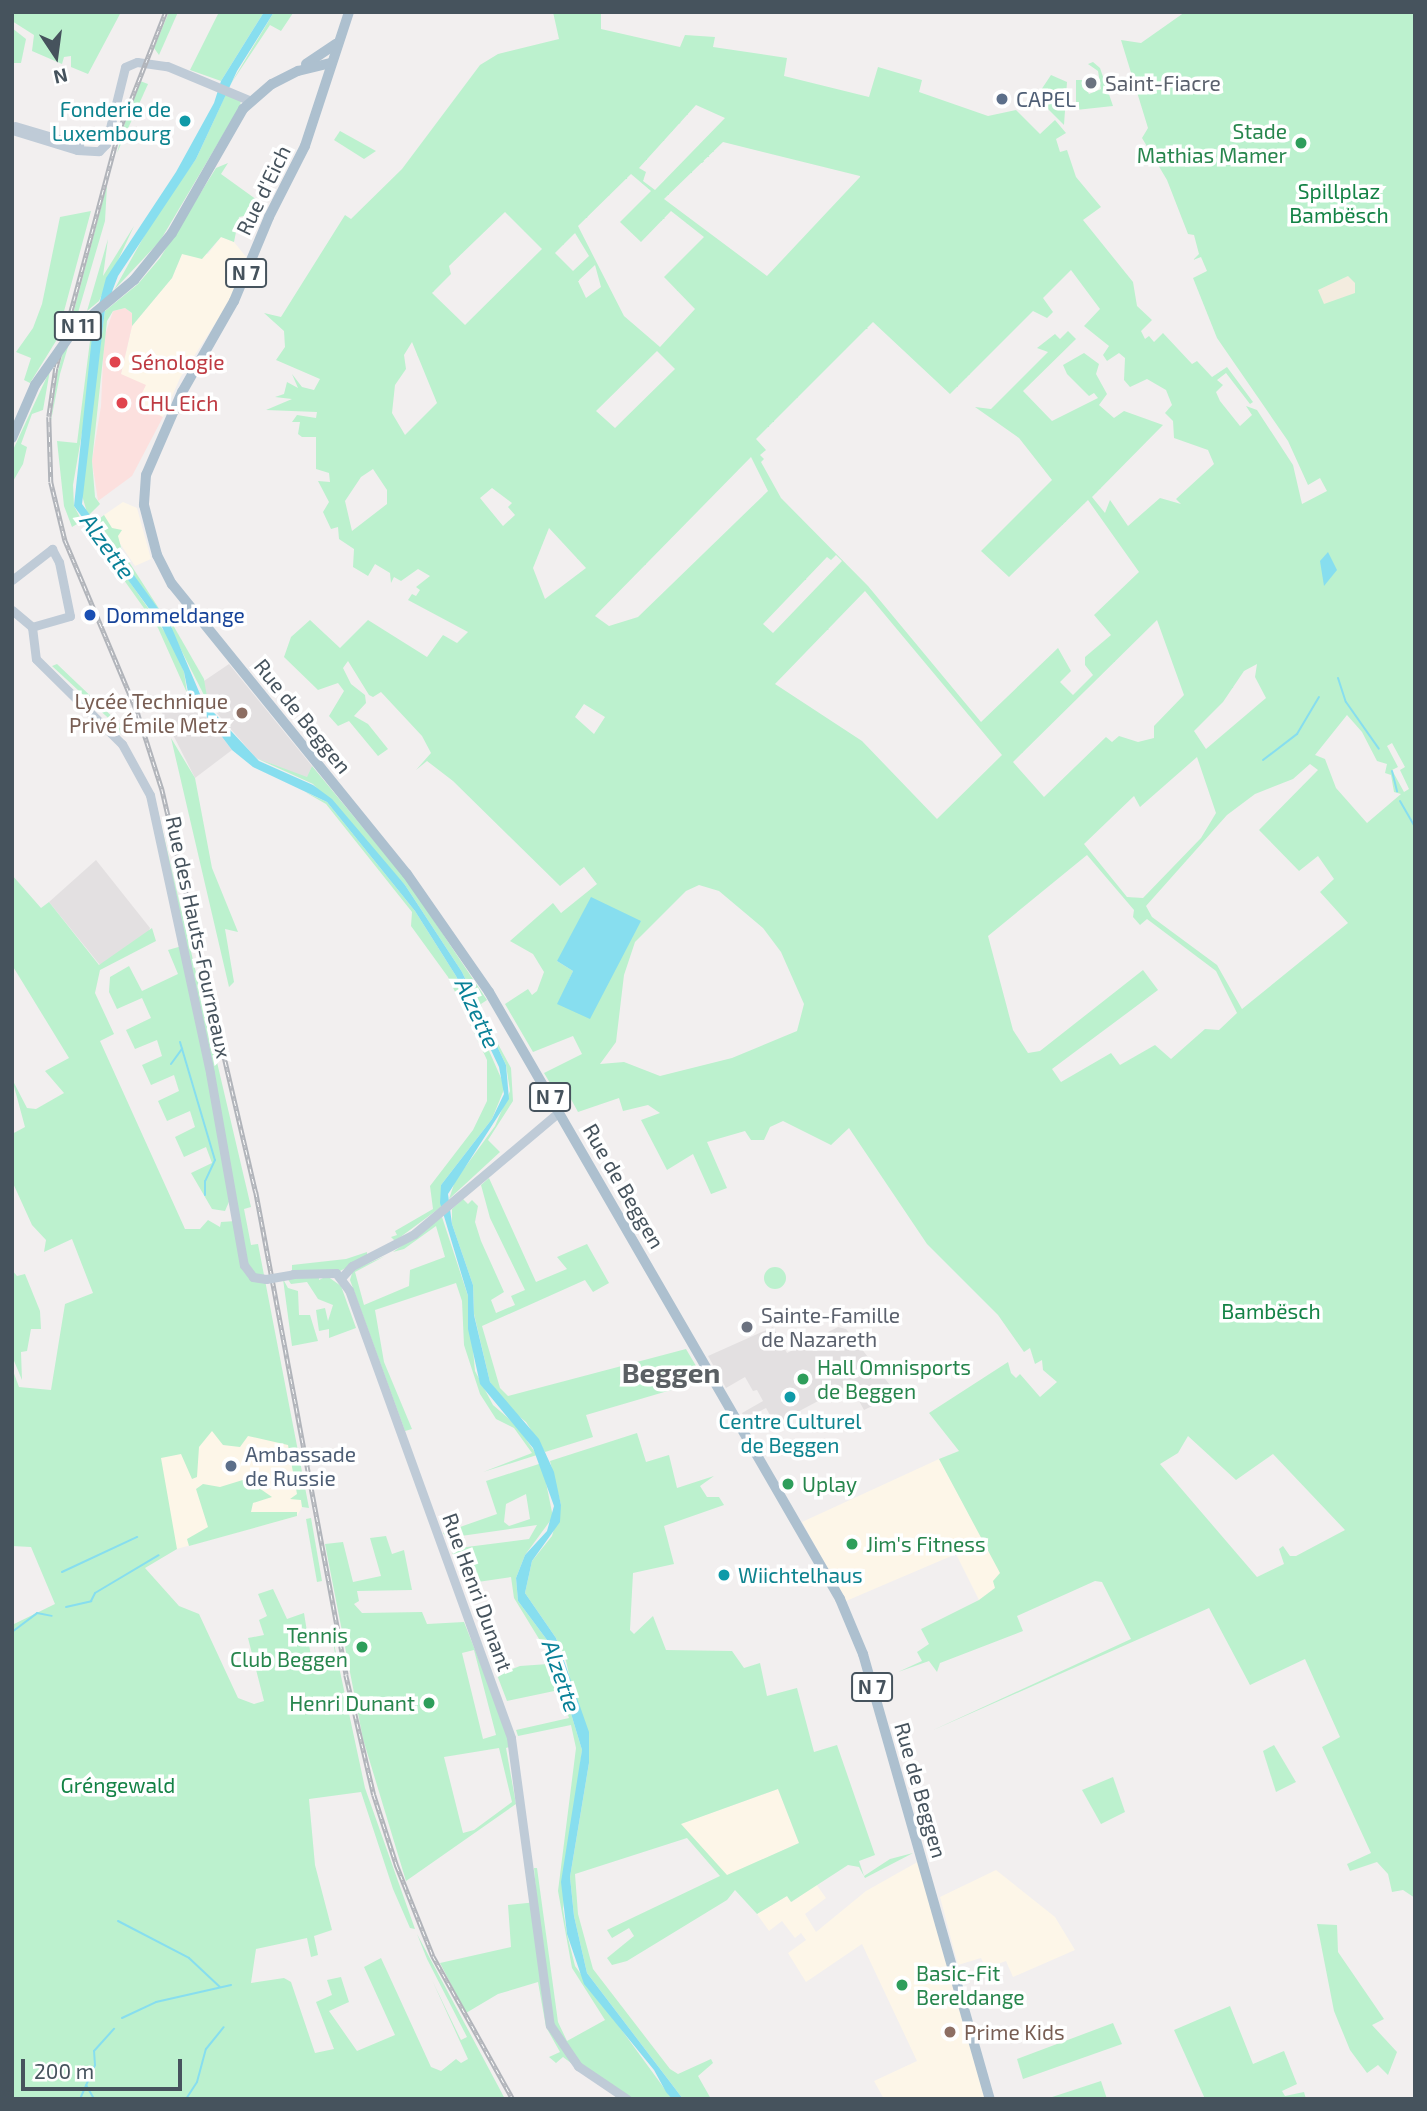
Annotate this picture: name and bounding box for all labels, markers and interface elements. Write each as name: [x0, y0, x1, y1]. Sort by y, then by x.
north arrow: [21, 21, 91, 91]
text: N: [52, 64, 70, 90]
place label: Saint-Fiacre: [1105, 70, 1221, 96]
marker: Saint-Fiacre: [1083, 75, 1099, 91]
place label: CAPEL: [1016, 86, 1076, 112]
marker: CAPEL: [994, 91, 1010, 107]
place label: Fonderie de Luxembourg: [52, 96, 171, 146]
marker: Fonderie de Luxembourg: [177, 113, 193, 129]
place label: Stade Mathias Mamer: [1137, 118, 1287, 168]
marker: Stade Mathias Mamer: [1293, 135, 1309, 151]
street label: Rue d'Eich: [230, 141, 296, 239]
park label: Spillplaz Bambësch: [1289, 178, 1389, 228]
road number: N 7: [225, 258, 267, 288]
road number: N 11: [54, 310, 102, 342]
place label: Sénologie: [131, 349, 225, 375]
marker: Sénologie: [105, 352, 125, 372]
place label: CHL Eich: [138, 390, 219, 416]
marker: CHL Eich: [112, 393, 132, 413]
water label: Alzette: [75, 508, 141, 584]
place label: Dommeldange: [106, 602, 245, 628]
marker: Dommeldange: [80, 605, 100, 625]
street label: Rue de Beggen: [249, 654, 357, 778]
place label: Lycée Technique Privé Émile Metz: [69, 688, 228, 738]
marker: Lycée Technique Privé Émile Metz: [234, 705, 250, 721]
street label: Rue des Hauts-Fourneaux: [161, 814, 237, 1060]
water label: Alzette: [450, 973, 506, 1053]
road number: N 7: [529, 1082, 571, 1112]
street label: Rue de Beggen: [578, 1119, 670, 1253]
park label: Bambësch: [1221, 1298, 1321, 1324]
place label: Sainte-Famille de Nazareth: [761, 1302, 900, 1352]
marker: Sainte-Famille de Nazareth: [739, 1319, 755, 1335]
place label: Hall Omnisports de Beggen: [817, 1354, 971, 1404]
district label: Beggen: [622, 1355, 720, 1389]
marker: Hall Omnisports de Beggen: [795, 1371, 811, 1387]
marker: Centre Culturel de Beggen: [782, 1389, 798, 1405]
place label: Centre Culturel de Beggen: [718, 1408, 862, 1458]
place label: Ambassade de Russie: [245, 1441, 356, 1491]
marker: Ambassade de Russie: [223, 1458, 239, 1474]
place label: Uplay: [802, 1471, 857, 1497]
marker: Uplay: [780, 1476, 796, 1492]
street label: Rue Henri Dunant: [438, 1509, 518, 1675]
place label: Jim's Fitness: [866, 1531, 986, 1557]
marker: Jim's Fitness: [844, 1536, 860, 1552]
place label: Wiichtelhaus: [738, 1562, 863, 1588]
marker: Wiichtelhaus: [716, 1567, 732, 1583]
place label: Tennis Club Beggen: [230, 1622, 348, 1672]
water label: Alzette: [537, 1636, 587, 1716]
marker: Tennis Club Beggen: [354, 1639, 370, 1655]
road number: N 7: [851, 1672, 893, 1702]
place label: Henri Dunant: [289, 1690, 415, 1716]
marker: Henri Dunant: [421, 1695, 437, 1711]
street label: Rue de Beggen: [890, 1719, 952, 1861]
park label: Gréngewald: [61, 1772, 175, 1798]
place label: Basic-Fit Bereldange: [916, 1960, 1025, 2010]
marker: Basic-Fit Bereldange: [894, 1977, 910, 1993]
place label: Prime Kids: [964, 2019, 1065, 2045]
marker: Prime Kids: [942, 2024, 958, 2040]
scale bar: [24, 2044, 186, 2088]
text: 200 m: [34, 2058, 94, 2083]

